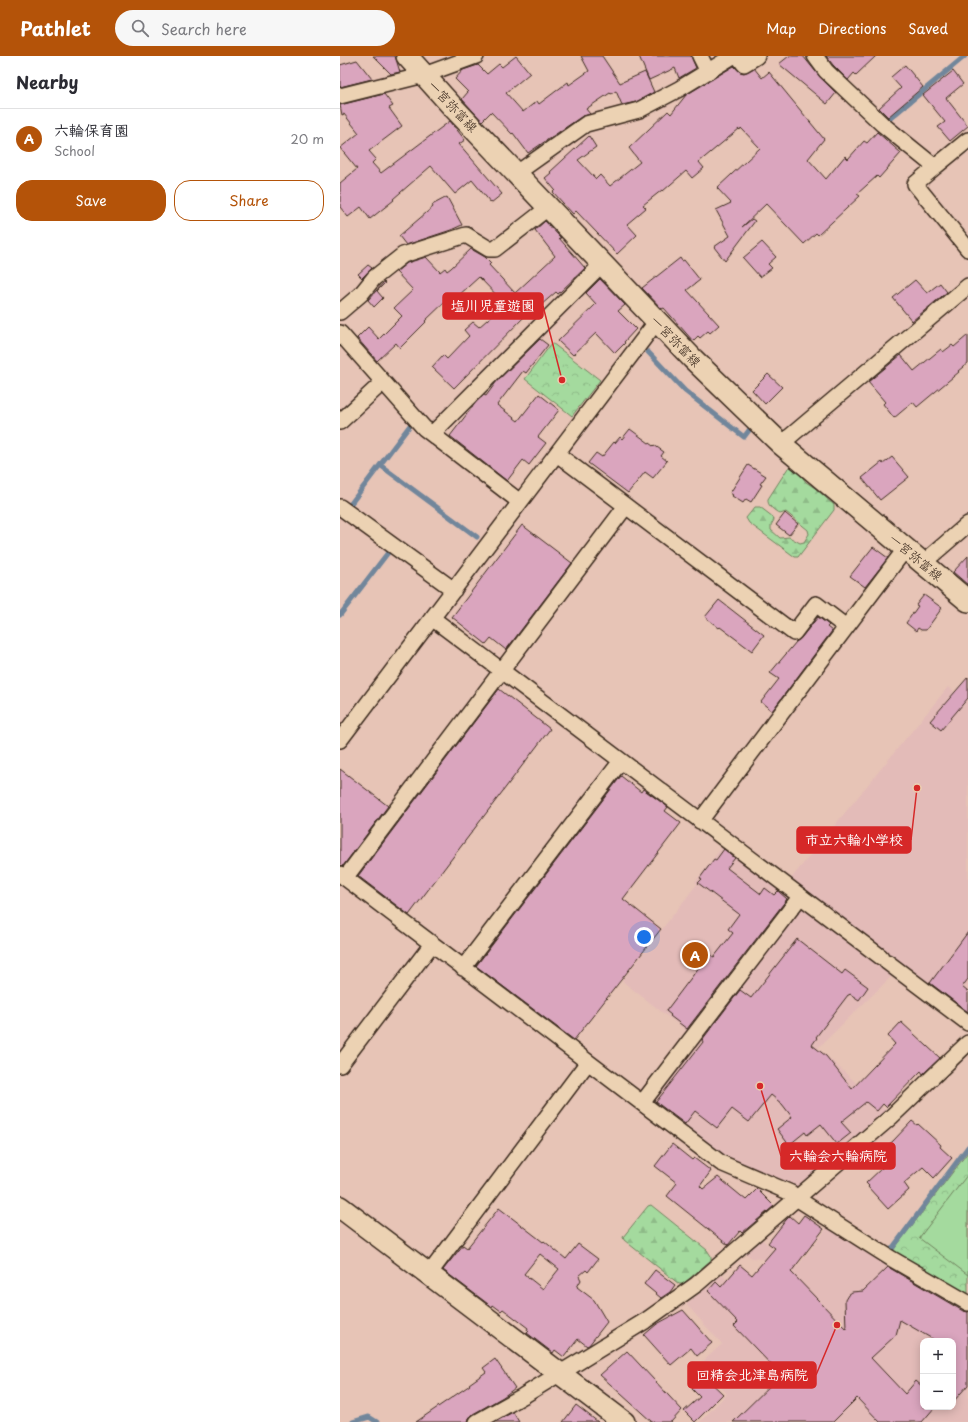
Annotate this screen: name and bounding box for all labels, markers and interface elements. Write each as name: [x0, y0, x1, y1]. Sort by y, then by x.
search box: [115, 10, 395, 46]
text: Pathlet: [20, 14, 91, 42]
icon: search: [129, 17, 151, 39]
text: Search here: [161, 17, 247, 40]
text: Map: [766, 18, 796, 39]
text: Directions: [818, 18, 886, 39]
text: Saved: [908, 18, 948, 39]
text: Nearby: [16, 69, 78, 95]
street label: 一宮弥富線: [424, 75, 483, 137]
text: 六輪保育園: [54, 118, 129, 141]
text: A: [24, 129, 34, 148]
text: 20 m: [290, 129, 324, 148]
text: School: [54, 141, 95, 160]
button: Save: [16, 180, 166, 221]
button: Share: [174, 180, 324, 221]
callout: 塩川児童遊園: [443, 293, 543, 319]
text: 塩川児童遊園: [451, 295, 535, 316]
street label: 一宮弥富線: [647, 311, 706, 371]
street label: 一宮弥富線: [885, 528, 948, 585]
callout: 市立六輪小学校: [797, 827, 911, 853]
text: 市立六輪小学校: [805, 829, 903, 850]
your location: [634, 927, 654, 947]
pin: A: [682, 940, 708, 970]
callout: 六輪会六輪病院: [781, 1143, 895, 1169]
text: 六輪会六輪病院: [789, 1145, 887, 1166]
map controls: [920, 1338, 956, 1410]
button: +: [920, 1338, 956, 1374]
callout: 回精会北津島病院: [688, 1362, 816, 1388]
text: 回精会北津島病院: [696, 1364, 808, 1385]
button: −: [920, 1374, 956, 1410]

